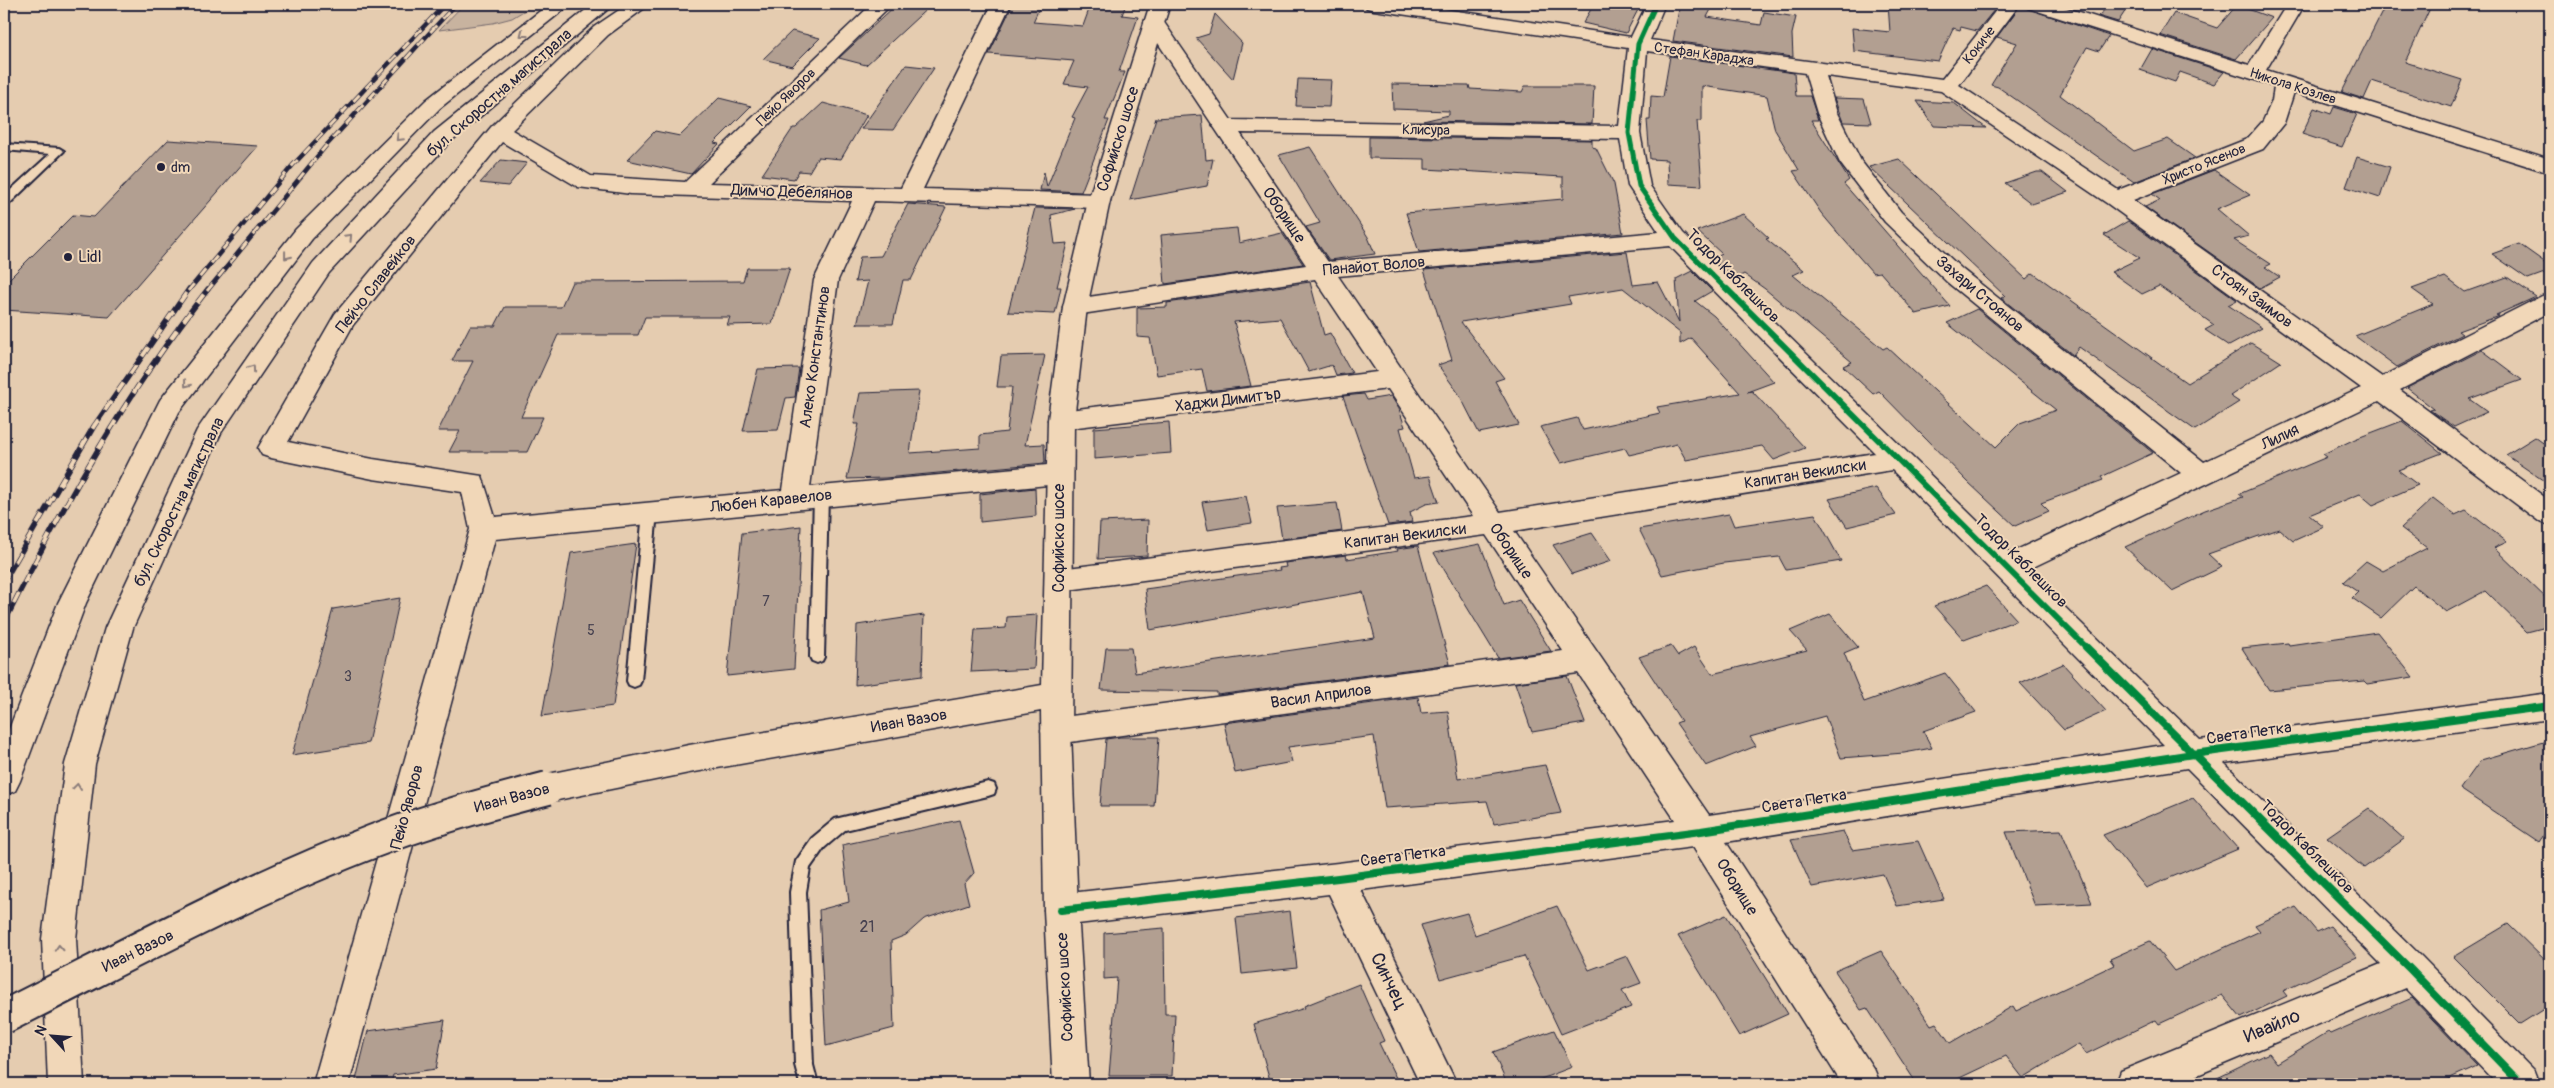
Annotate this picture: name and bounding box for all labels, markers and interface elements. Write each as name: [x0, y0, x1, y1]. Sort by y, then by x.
street label: Кокиче: [1959, 23, 1999, 67]
street label: бул. Скоростна магистрала: [422, 24, 576, 162]
one-way arrow: [520, 28, 529, 36]
street label: Стефан Караджа: [1653, 39, 1755, 69]
street label: Пейо Яворов: [753, 64, 819, 130]
street label: Никола Козлев: [2247, 64, 2339, 108]
street label: Софийско шосе: [1093, 84, 1144, 194]
street label: Клисура: [1402, 121, 1450, 139]
one-way arrow: [396, 133, 405, 142]
street label: Христо Ясенов: [2160, 140, 2248, 188]
place label: dm: [171, 159, 190, 176]
marker: dm: [155, 161, 167, 173]
street label: Димчо Дебелянов: [730, 180, 853, 204]
street label: Оборище: [1258, 183, 1310, 247]
street label: Тодор Каблешков: [1682, 225, 1784, 327]
street label: Пейчо Славейков: [331, 231, 421, 337]
one-way arrow: [343, 234, 352, 243]
place label: Lidl: [78, 247, 102, 267]
one-way arrow: [284, 250, 293, 260]
marker: Lidl: [62, 251, 74, 263]
street label: Захари Стоянов: [1932, 251, 2028, 337]
street label: Панайот Волов: [1322, 252, 1426, 280]
street label: Стоян Заимов: [2207, 260, 2297, 332]
street label: Алеко Константинов: [795, 284, 835, 430]
one-way arrow: [246, 364, 256, 373]
one-way arrow: [185, 378, 193, 387]
street label: Хаджи Димитър: [1174, 384, 1282, 416]
street label: бул. Скоростна магистрала: [129, 414, 229, 590]
street label: Лилия: [2257, 419, 2302, 455]
street label: Капитан Векилски: [1743, 454, 1867, 494]
street label: Софийско шосе: [1049, 483, 1069, 592]
street label: Любен Каравелов: [708, 485, 833, 517]
street label: Тодор Каблешков: [1970, 510, 2072, 612]
street label: Капитан Векилски: [1343, 519, 1467, 553]
street label: Оборище: [1485, 519, 1537, 583]
house number: 7: [762, 593, 770, 610]
house number: 5: [587, 622, 595, 639]
house number: 3: [344, 668, 352, 685]
street label: Васил Априлов: [1269, 679, 1373, 713]
street label: Иван Вазов: [869, 704, 949, 738]
street label: Света Петка: [2205, 717, 2293, 749]
street label: Пейо Яворов: [386, 762, 428, 852]
street label: Иван Вазов: [472, 778, 552, 818]
one-way arrow: [71, 782, 82, 790]
street label: Света Петка: [1760, 784, 1848, 818]
street label: Тодор Каблешков: [2256, 796, 2358, 898]
street label: Света Петка: [1359, 841, 1447, 871]
street label: Оборище: [1712, 855, 1762, 919]
house number: 21: [859, 917, 875, 937]
street label: Иван Вазов: [99, 925, 177, 977]
street label: Софийско шосе: [1052, 932, 1078, 1042]
one-way arrow: [54, 944, 64, 952]
street label: Синчец: [1365, 949, 1413, 1014]
street label: Ивайло: [2240, 1003, 2304, 1049]
north arrow: [28, 1010, 78, 1060]
text: N: [31, 1023, 50, 1039]

